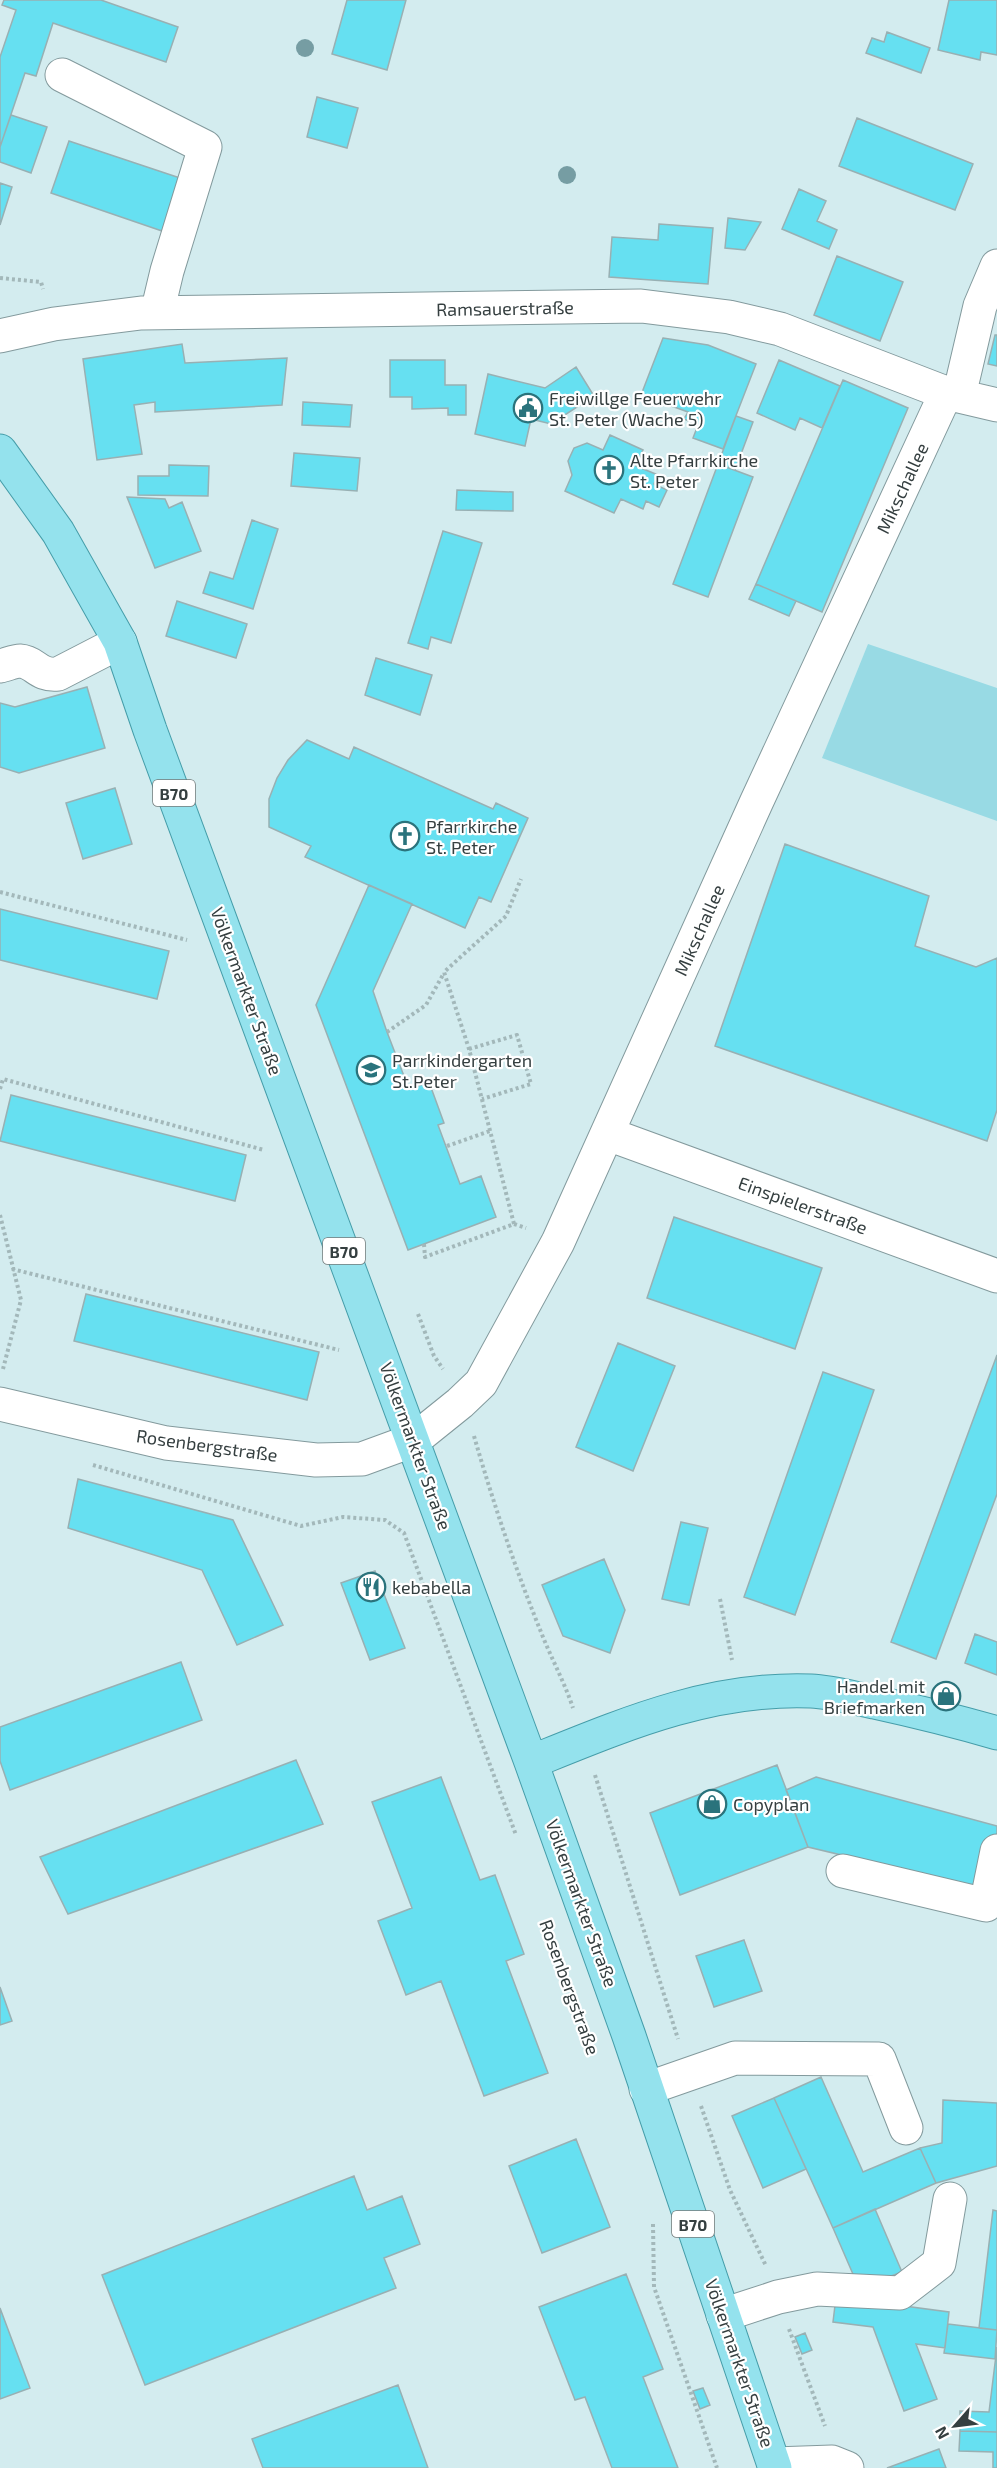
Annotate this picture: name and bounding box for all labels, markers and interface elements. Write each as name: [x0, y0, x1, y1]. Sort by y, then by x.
street label: Ramsauerstraße: [436, 296, 574, 320]
place label: Freiwillge Feuerwehr St. Peter (Wache 5): [549, 387, 722, 430]
public building icon: Freiwillge Feuerwehr St. Peter (Wache 5): [512, 392, 544, 424]
street label: Mikschallee: [871, 439, 933, 537]
place label: Alte Pfarrkirche St. Peter: [630, 449, 758, 492]
church icon: Alte Pfarrkirche St. Peter: [593, 454, 625, 486]
road number: B70: [153, 780, 195, 806]
place label: Pfarrkirche St. Peter: [426, 815, 517, 858]
church icon: Pfarrkirche St. Peter: [389, 820, 421, 852]
street label: Mikschallee: [669, 881, 729, 979]
street label: Völkermarkter Straße: [206, 904, 288, 1078]
place label: Parrkindergarten St.Peter: [392, 1049, 532, 1092]
school or university icon: Parrkindergarten St.Peter: [355, 1054, 387, 1086]
street label: Einspielerstraße: [735, 1171, 871, 1239]
road number: B70: [323, 1238, 365, 1264]
street label: Völkermarkter Straße: [375, 1359, 457, 1533]
street label: Rosenbergstraße: [135, 1424, 279, 1466]
restaurant icon: kebabella: [355, 1571, 387, 1603]
place label: kebabella: [392, 1576, 471, 1598]
place label: Handel mit Briefmarken: [824, 1675, 925, 1718]
shop icon: Handel mit Briefmarken: [930, 1680, 962, 1712]
shop icon: Copyplan: [696, 1788, 728, 1820]
place label: Copyplan: [733, 1793, 809, 1815]
street label: Völkermarkter Straße: [541, 1816, 623, 1990]
street label: Rosenbergstraße: [535, 1916, 605, 2058]
road number: B70: [672, 2211, 714, 2237]
street label: Völkermarkter Straße: [701, 2276, 779, 2450]
north arrow: [925, 2396, 985, 2456]
text: N: [930, 2424, 952, 2443]

